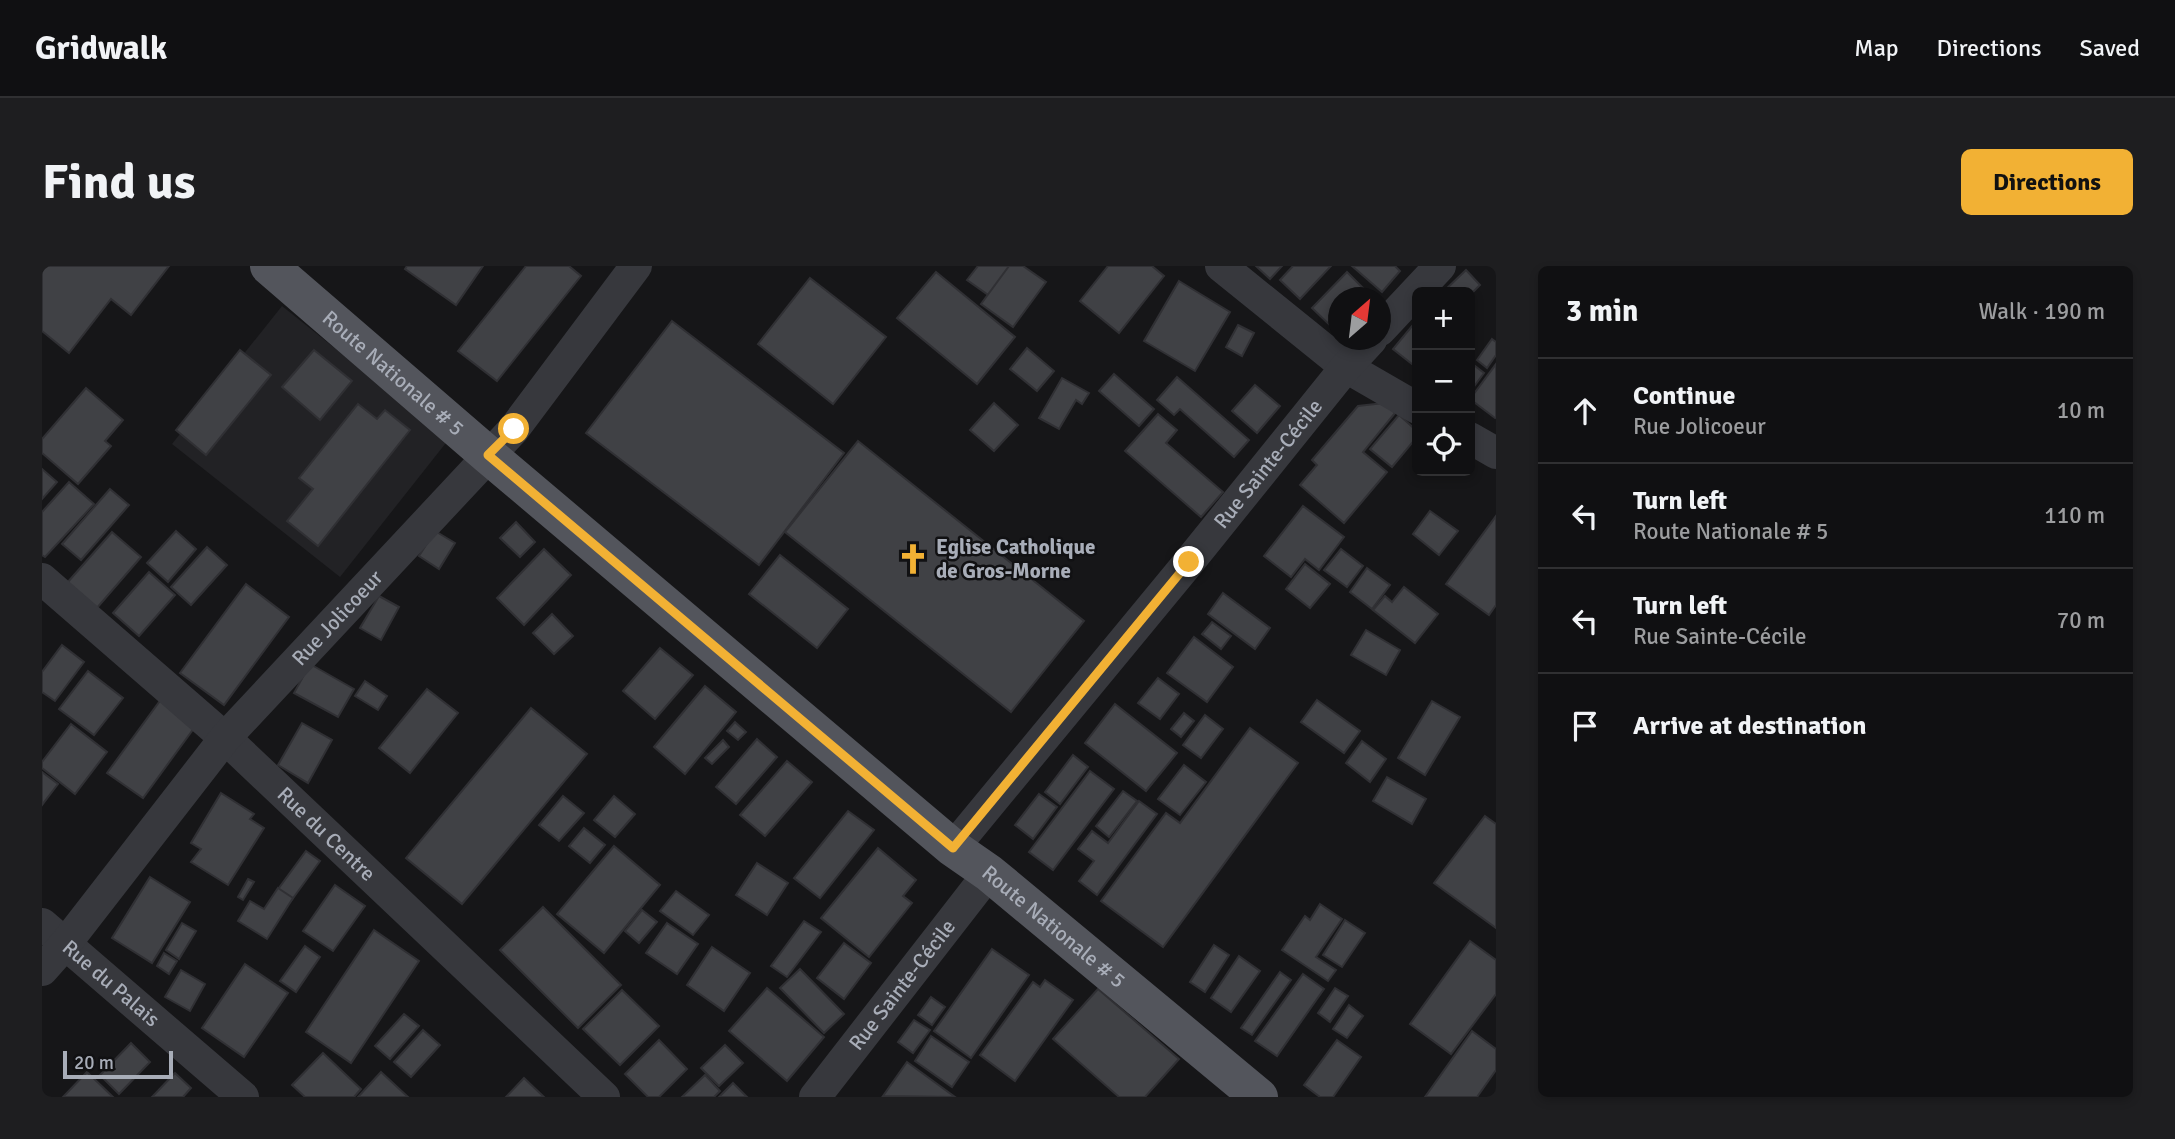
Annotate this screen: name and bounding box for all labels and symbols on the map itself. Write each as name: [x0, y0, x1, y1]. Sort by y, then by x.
north arrow: [1328, 287, 1391, 350]
street label: Route Nationale # 5: [317, 305, 469, 441]
street label: Rue Sainte-Cécile: [1208, 394, 1328, 534]
route start: [498, 413, 529, 444]
place label: Eglise Catholique de Gros-Morne: [936, 534, 1095, 584]
church icon: Eglise Catholique de Gros-Morne: [896, 542, 930, 576]
route end: [1173, 546, 1204, 577]
street label: Rue Jolicoeur: [286, 565, 388, 671]
street label: Rue du Centre: [272, 781, 381, 887]
street label: Route Nationale # 5: [977, 860, 1131, 994]
street label: Rue Sainte-Cécile: [843, 914, 961, 1055]
street label: Rue du Palais: [57, 934, 165, 1032]
scale bar: [63, 1048, 173, 1080]

